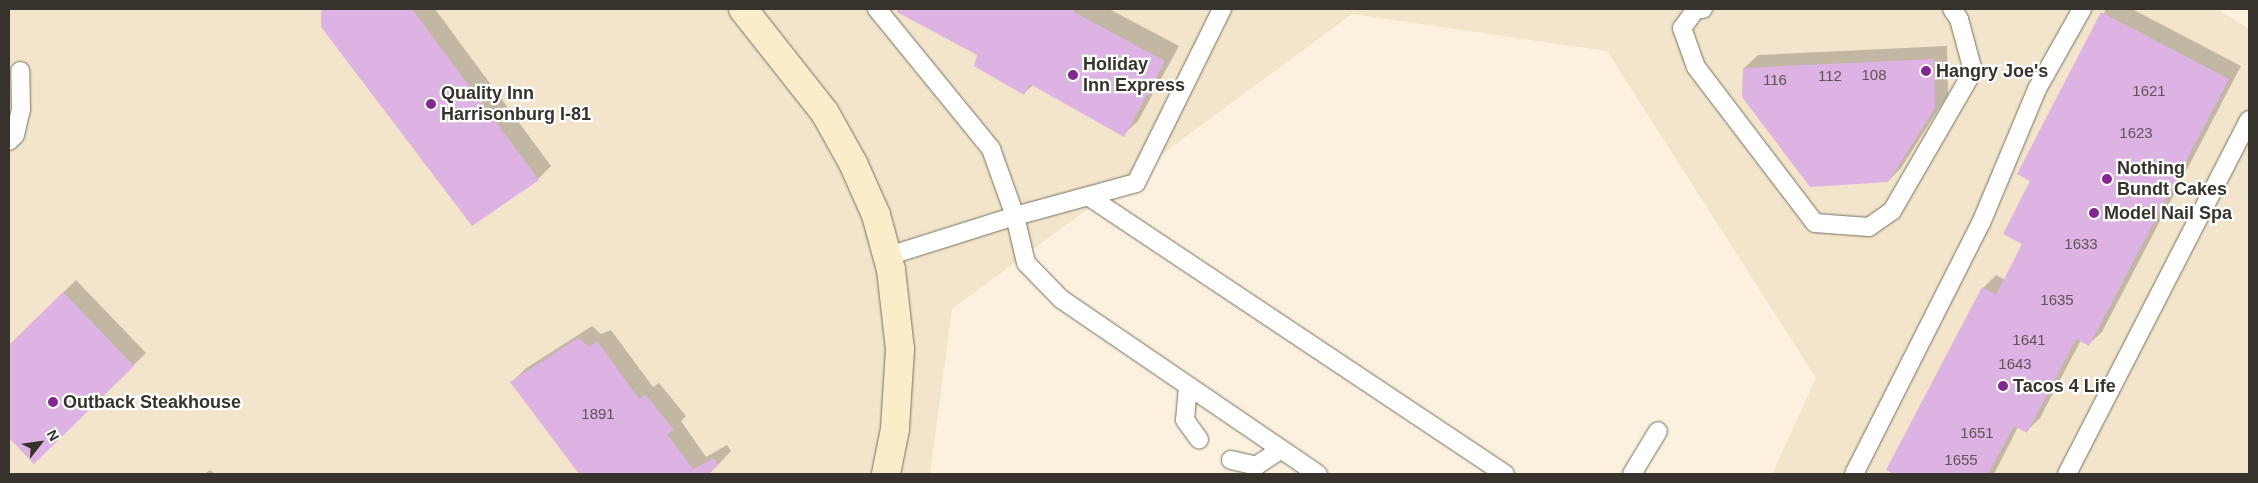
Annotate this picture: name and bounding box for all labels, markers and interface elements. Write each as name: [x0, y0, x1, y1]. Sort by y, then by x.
place label: Holiday Inn Express: [1083, 54, 1185, 96]
place label: Hangry Joe's: [1936, 60, 2048, 82]
marker: Hangry Joe's: [1920, 65, 1932, 77]
house number: 108: [1861, 66, 1887, 84]
house number: 112: [1818, 67, 1842, 85]
marker: Holiday Inn Express: [1067, 69, 1079, 81]
house number: 116: [1763, 71, 1787, 89]
house number: 1621: [2132, 82, 2166, 100]
place label: Quality Inn Harrisonburg I-81: [441, 83, 591, 126]
marker: Quality Inn Harrisonburg I-81: [425, 98, 437, 110]
house number: 1623: [2119, 124, 2153, 142]
place label: Nothing Bundt Cakes: [2117, 158, 2227, 200]
marker: Nothing Bundt Cakes: [2101, 173, 2113, 185]
place label: Model Nail Spa: [2104, 202, 2232, 224]
marker: Model Nail Spa: [2088, 207, 2100, 219]
house number: 1633: [2064, 235, 2098, 253]
house number: 1635: [2040, 291, 2074, 309]
house number: 1641: [2012, 331, 2046, 349]
house number: 1643: [1998, 355, 2032, 373]
place label: Tacos 4 Life: [2013, 375, 2116, 397]
marker: Tacos 4 Life: [1997, 380, 2009, 392]
place label: Outback Steakhouse: [63, 391, 241, 413]
marker: Outback Steakhouse: [47, 396, 59, 408]
house number: 1891: [581, 405, 615, 423]
north arrow: [15, 418, 65, 468]
house number: 1651: [1960, 424, 1994, 442]
text: N: [44, 427, 62, 444]
house number: 1655: [1944, 451, 1978, 469]

